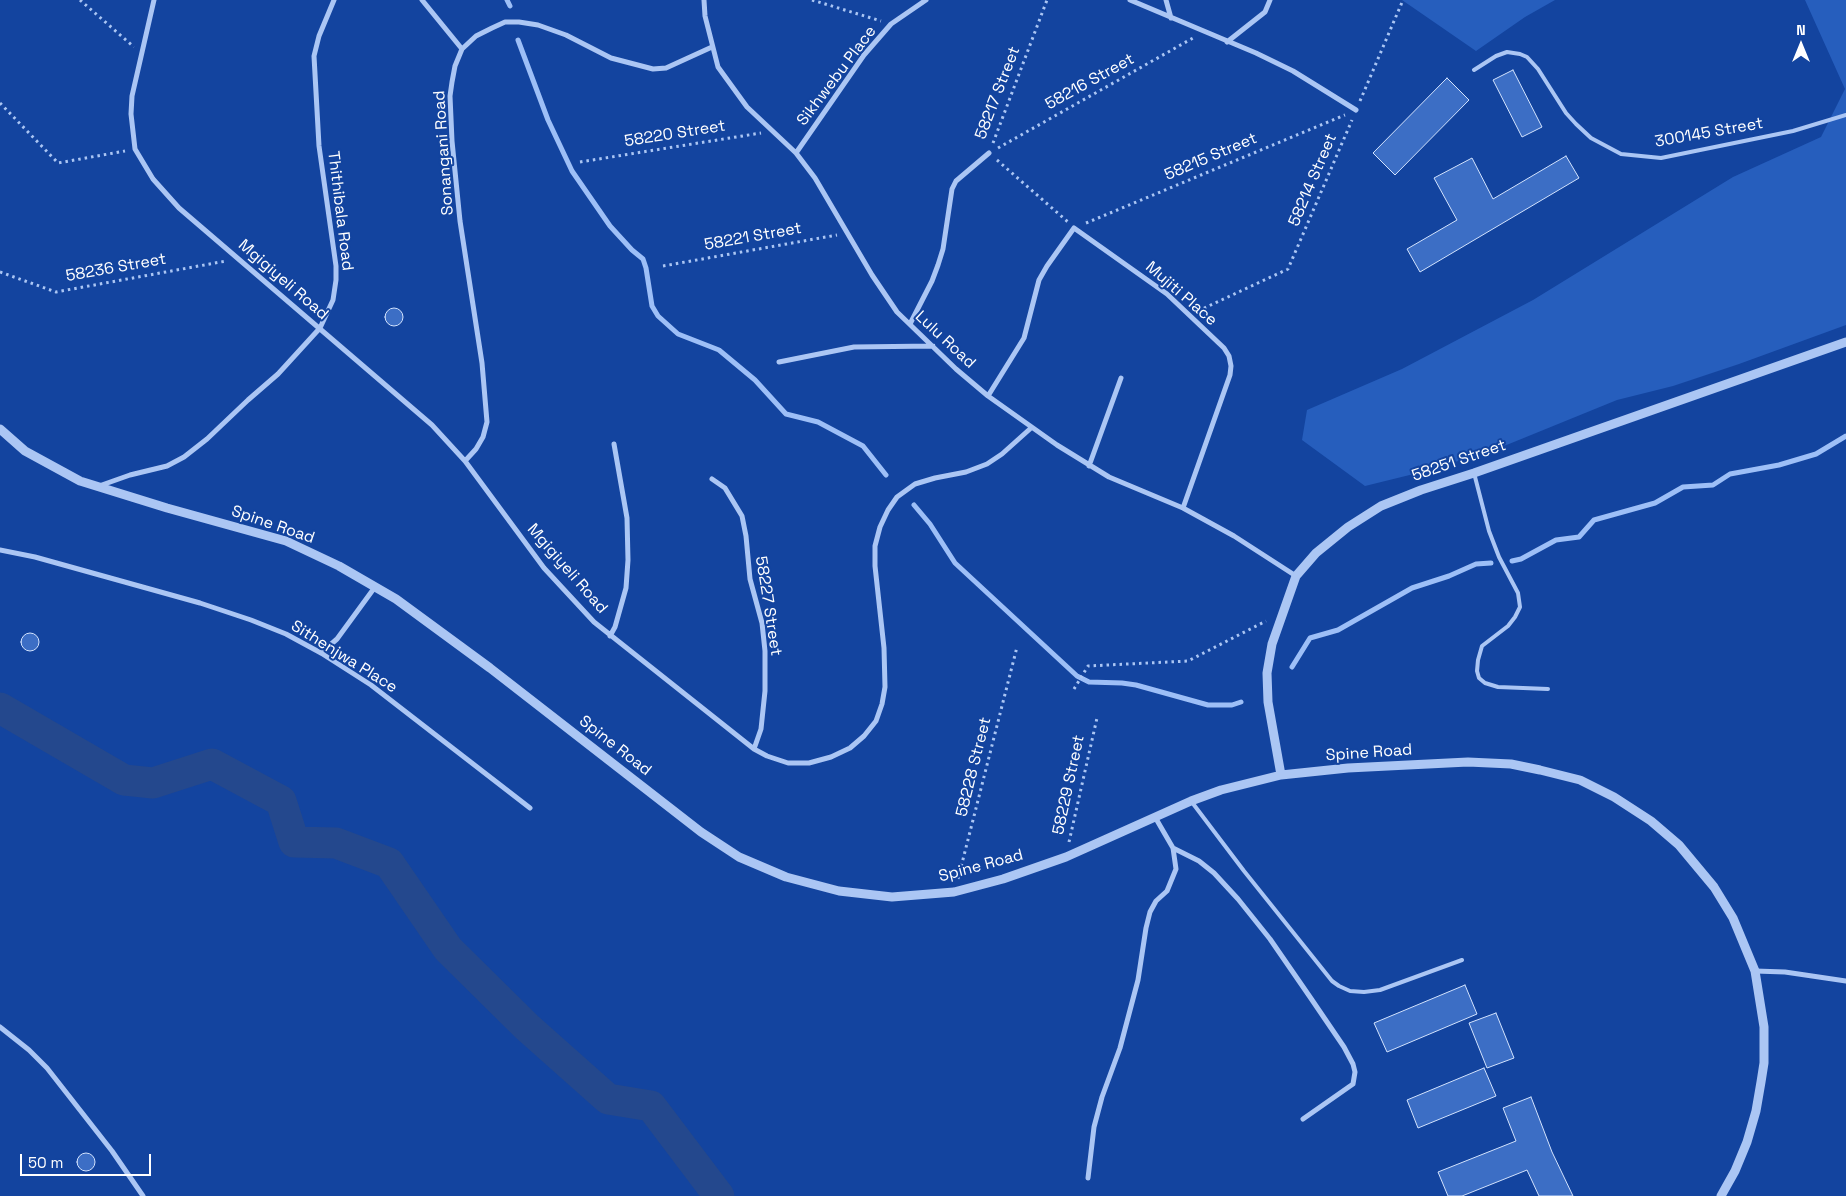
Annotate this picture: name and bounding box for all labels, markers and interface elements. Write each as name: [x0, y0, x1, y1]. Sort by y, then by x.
north arrow: [1776, 20, 1826, 70]
text: N: [1796, 21, 1806, 39]
street label: Sikhwebu Place: [793, 22, 881, 130]
street label: 58217 Street: [971, 44, 1025, 142]
street label: 58216 Street: [1042, 50, 1138, 114]
street label: Sonangani Road: [430, 90, 458, 216]
street label: 300145 Street: [1653, 114, 1765, 152]
street label: 58220 Street: [623, 117, 727, 151]
street label: 58215 Street: [1162, 129, 1260, 185]
street label: 58214 Street: [1285, 131, 1341, 229]
street label: Thithibala Road: [323, 150, 357, 272]
street label: 58221 Street: [703, 219, 803, 255]
street label: Mgigiyeli Road: [234, 236, 332, 324]
street label: 58236 Street: [64, 250, 168, 286]
street label: Mujiti Place: [1141, 258, 1221, 330]
street label: Lulu Road: [911, 307, 979, 373]
street label: 58251 Street: [1409, 436, 1509, 486]
street label: Spine Road: [229, 502, 317, 548]
street label: Mgigiyeli Road: [523, 520, 611, 618]
street label: 58227 Street: [751, 555, 785, 657]
street label: Sithenjwa Place: [287, 617, 401, 697]
street label: Spine Road: [575, 712, 655, 780]
street label: 58228 Street: [952, 715, 996, 819]
street label: 58229 Street: [1049, 733, 1089, 837]
street label: Spine Road: [1325, 740, 1413, 766]
street label: Spine Road: [937, 846, 1025, 886]
scale bar: [22, 1144, 154, 1176]
text: 50 m: [28, 1153, 63, 1172]

